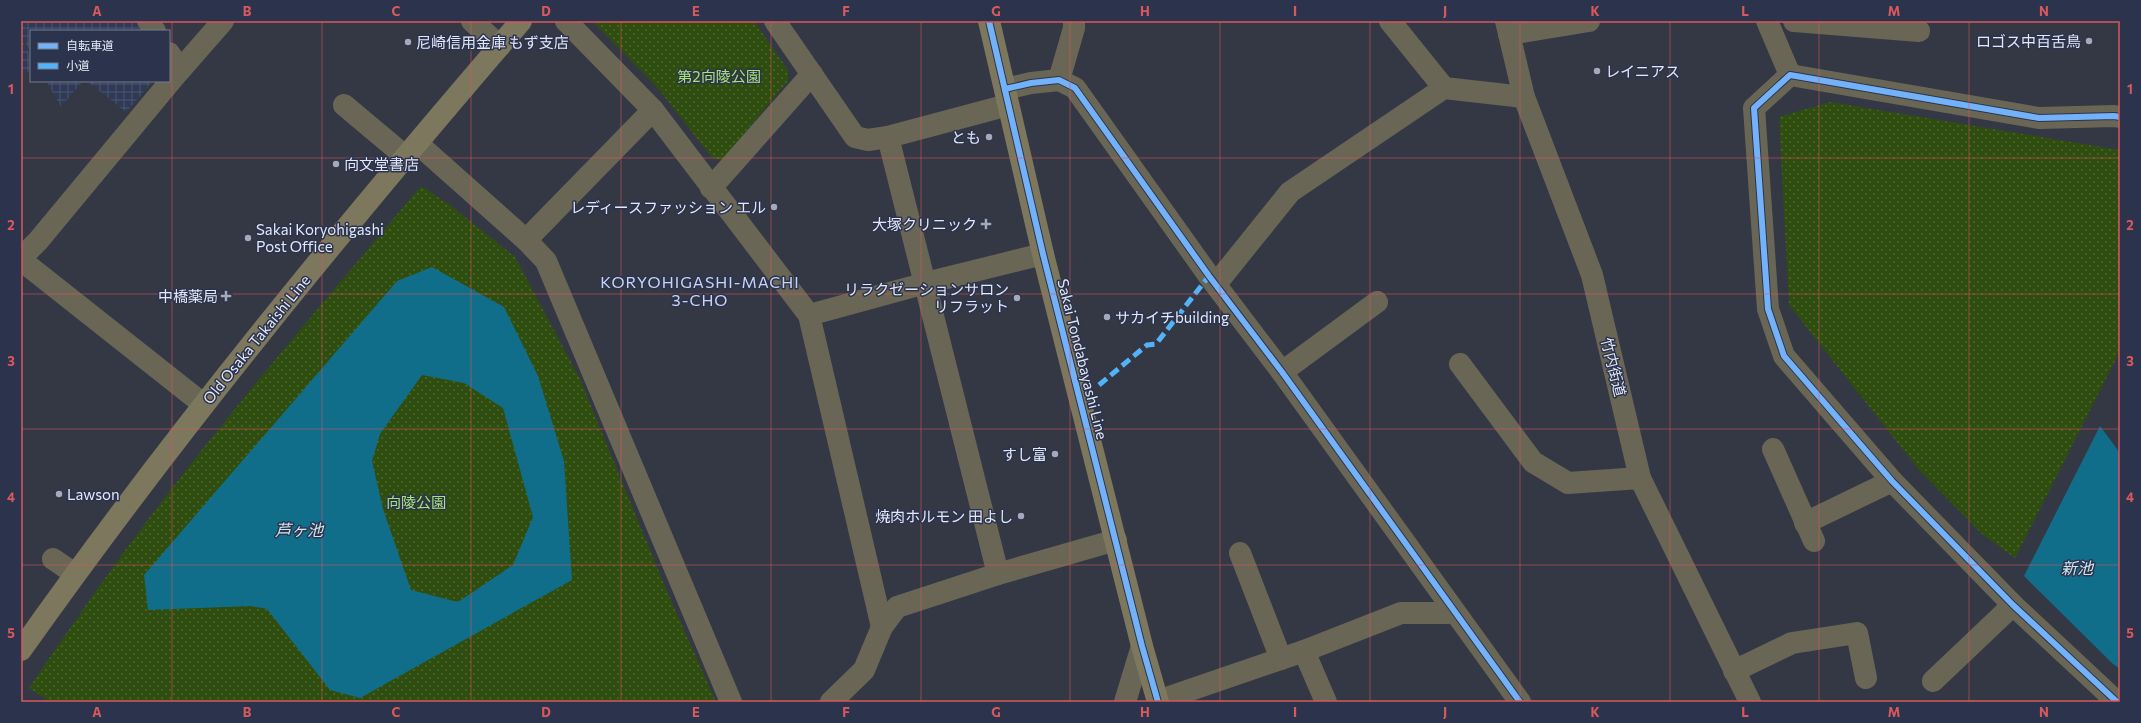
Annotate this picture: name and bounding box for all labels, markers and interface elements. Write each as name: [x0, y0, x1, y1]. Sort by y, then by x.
text: A: [92, 3, 102, 19]
text: B: [243, 3, 252, 19]
text: C: [392, 3, 401, 19]
text: D: [541, 3, 551, 19]
text: E: [692, 3, 700, 19]
text: F: [842, 3, 850, 19]
text: G: [991, 3, 1001, 19]
text: H: [1140, 3, 1150, 19]
text: I: [1293, 3, 1297, 19]
text: J: [1443, 3, 1447, 19]
text: K: [1590, 3, 1600, 19]
text: L: [1741, 3, 1749, 19]
text: M: [1888, 3, 1900, 19]
text: N: [2039, 3, 2049, 19]
legend: [30, 30, 170, 82]
place label: ロゴス中百舌鳥: [1976, 32, 2081, 50]
place label: 尼崎信用金庫 もず支店: [416, 33, 569, 51]
marker: ロゴス中百舌鳥: [2084, 36, 2094, 46]
marker: 尼崎信用金庫 もず支店: [403, 37, 413, 47]
text: 自転車道: [66, 38, 114, 52]
text: 小道: [66, 58, 90, 72]
place label: レイニアス: [1605, 62, 1680, 80]
marker: レイニアス: [1592, 66, 1602, 76]
park label: 第2向陵公園: [677, 67, 761, 85]
text: 1: [8, 81, 14, 97]
text: 1: [2127, 81, 2133, 97]
place label: とも: [951, 128, 981, 146]
marker: とも: [984, 132, 994, 142]
place label: 向文堂書店: [344, 155, 419, 173]
marker: 向文堂書店: [331, 159, 341, 169]
place label: レディースファッション エル: [570, 198, 766, 216]
marker: レディースファッション エル: [769, 202, 779, 212]
place label: 大塚クリニック: [872, 215, 977, 233]
text: 2: [7, 217, 15, 233]
text: 2: [2126, 217, 2134, 233]
marker: 大塚クリニック: [980, 218, 992, 230]
place label: Sakai Koryohigashi Post Office: [256, 220, 384, 255]
marker: Sakai Koryohigashi Post Office: [243, 233, 253, 243]
street label: Old Osaka Takaishi Line: [199, 271, 314, 407]
district label: KORYOHIGASHI-MACHI 3-CHO: [600, 272, 800, 309]
street label: Sakai Tondabayashi Line: [1054, 277, 1112, 441]
place label: リラクゼーションサロン リフラット: [844, 280, 1009, 315]
place label: 中橋薬局: [158, 287, 218, 305]
marker: 中橋薬局: [221, 291, 231, 301]
marker: リラクゼーションサロン リフラット: [1012, 293, 1022, 303]
place label: サカイチbuilding: [1115, 308, 1229, 326]
marker: サカイチbuilding: [1102, 312, 1112, 322]
street label: 竹内街道: [1598, 336, 1630, 398]
text: 3: [7, 353, 15, 369]
text: 3: [2126, 353, 2134, 369]
place label: すし富: [1002, 445, 1047, 463]
marker: すし富: [1050, 449, 1060, 459]
place label: Lawson: [67, 485, 120, 503]
text: 4: [7, 489, 15, 505]
marker: Lawson: [54, 489, 64, 499]
text: 4: [2126, 489, 2134, 505]
park label: 向陵公園: [386, 493, 446, 511]
place label: 焼肉ホルモン 田よし: [875, 507, 1013, 525]
marker: 焼肉ホルモン 田よし: [1016, 511, 1026, 521]
water label: 芦ヶ池: [275, 520, 325, 539]
water label: 新池: [2061, 558, 2095, 577]
text: 5: [7, 625, 15, 641]
text: 5: [2126, 625, 2134, 641]
text: A: [92, 704, 102, 720]
text: B: [243, 704, 252, 720]
text: C: [392, 704, 401, 720]
text: D: [541, 704, 551, 720]
text: E: [692, 704, 700, 720]
text: F: [842, 704, 850, 720]
text: G: [991, 704, 1001, 720]
text: H: [1140, 704, 1150, 720]
text: I: [1293, 704, 1297, 720]
text: J: [1443, 704, 1447, 720]
text: K: [1590, 704, 1600, 720]
text: L: [1741, 704, 1749, 720]
text: M: [1888, 704, 1900, 720]
text: N: [2039, 704, 2049, 720]

